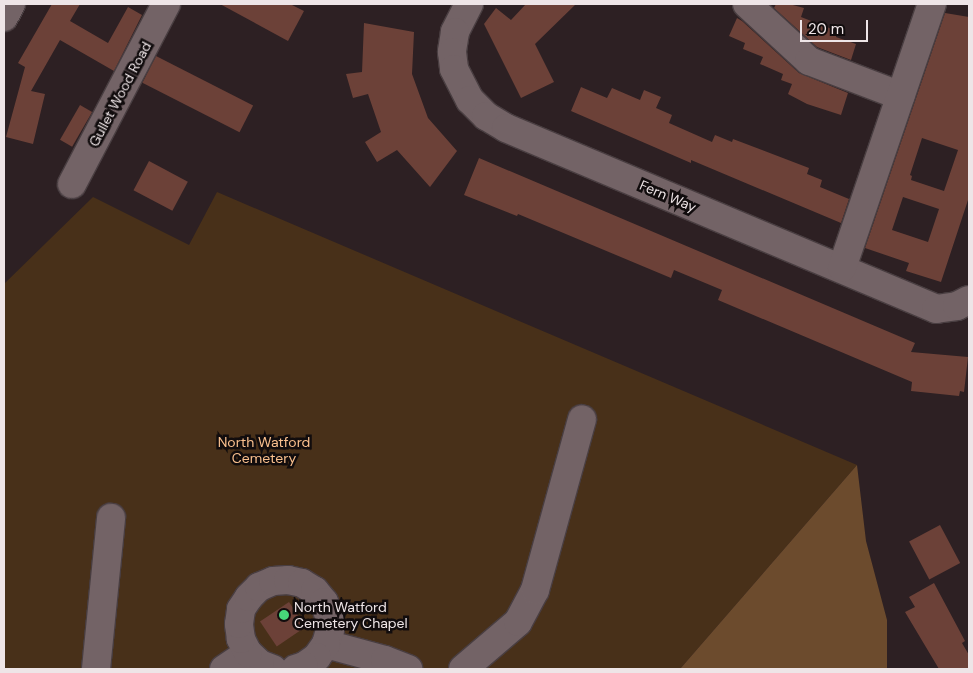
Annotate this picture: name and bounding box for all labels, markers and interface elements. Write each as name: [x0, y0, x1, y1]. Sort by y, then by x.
scale bar: [803, 10, 870, 42]
text: 20 m: [808, 19, 844, 39]
street label: Gullet Wood Road: [85, 39, 155, 149]
street label: Fern Way: [637, 177, 699, 215]
park label: North Watford Cemetery: [218, 434, 310, 467]
place label: North Watford Cemetery Chapel: [294, 599, 408, 632]
marker: North Watford Cemetery Chapel: [278, 609, 290, 621]

